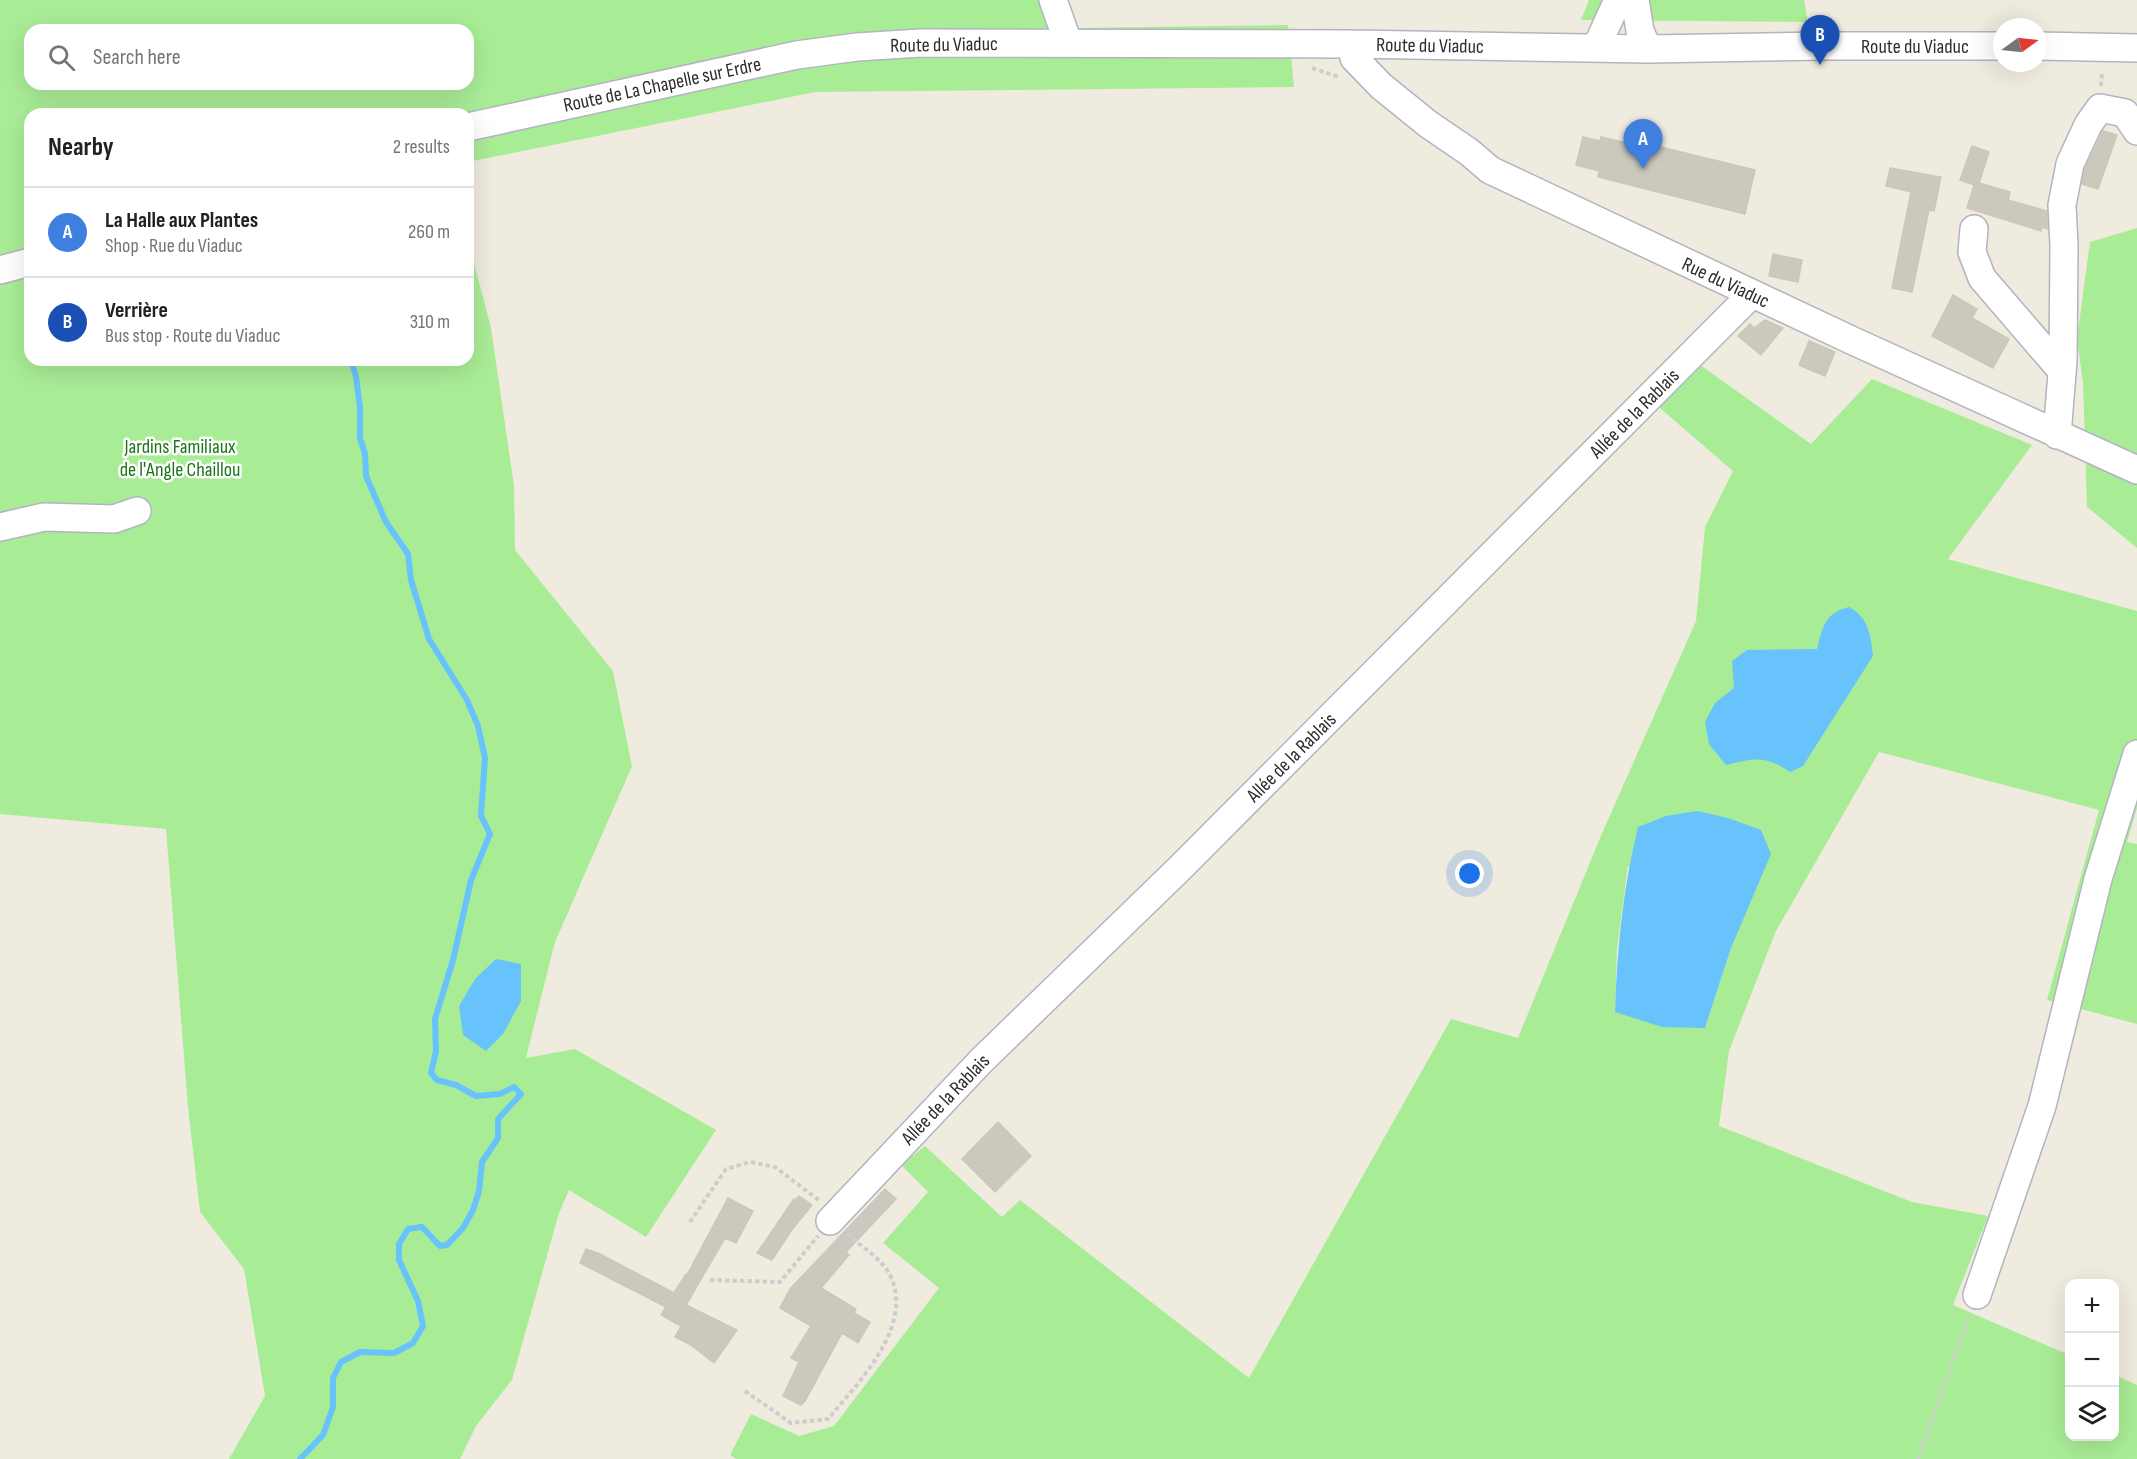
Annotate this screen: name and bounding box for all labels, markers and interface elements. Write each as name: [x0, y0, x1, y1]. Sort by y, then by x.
pin: B: [1800, 16, 1840, 65]
north arrow: [1993, 18, 2047, 72]
search box: [24, 24, 474, 90]
street label: Route du Viaduc: [890, 32, 998, 58]
street label: Route du Viaduc: [1376, 33, 1484, 59]
street label: Route du Viaduc: [1861, 35, 1969, 59]
icon: search: [45, 41, 78, 74]
text: Search here: [93, 44, 180, 71]
street label: Route de La Chapelle sur Erdre: [561, 52, 763, 118]
pin: A: [1624, 120, 1662, 169]
text: Nearby: [48, 132, 114, 163]
text: 2 results: [393, 135, 450, 159]
text: La Halle aux Plantes: [105, 207, 258, 234]
text: A: [63, 220, 72, 244]
text: 260 m: [408, 220, 450, 244]
text: Shop · Rue du Viaduc: [105, 234, 243, 258]
street label: Rue du Viaduc: [1678, 252, 1773, 314]
text: Verrière: [105, 297, 168, 324]
text: B: [63, 310, 72, 334]
text: 310 m: [410, 310, 450, 334]
text: Bus stop · Route du Viaduc: [105, 324, 280, 348]
street label: Allée de la Rablais: [1584, 364, 1685, 464]
park label: Jardins Familiaux de l'Angle Chaillou: [120, 435, 240, 482]
street label: Allée de la Rablais: [1241, 708, 1342, 808]
your location: [1455, 859, 1484, 888]
street label: Allée de la Rablais: [896, 1049, 995, 1151]
map controls: [2065, 1279, 2119, 1441]
button: +: [2065, 1279, 2119, 1333]
button: −: [2065, 1333, 2119, 1387]
button: layers: [2065, 1387, 2119, 1441]

